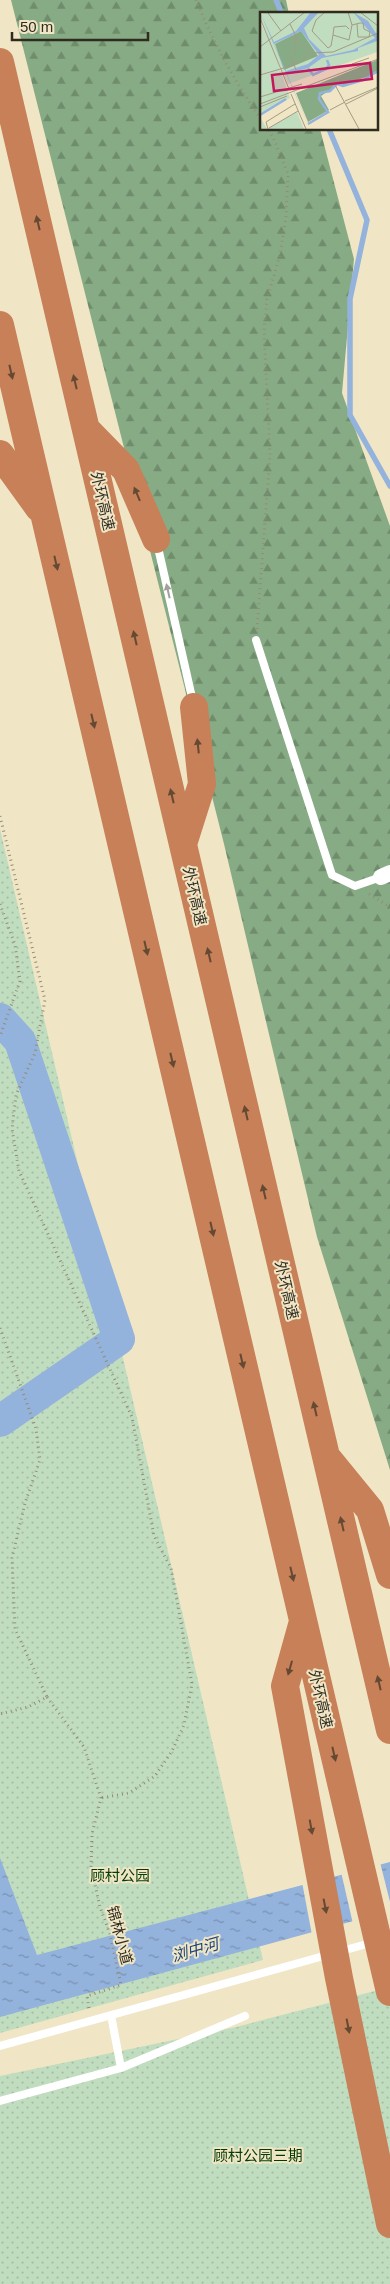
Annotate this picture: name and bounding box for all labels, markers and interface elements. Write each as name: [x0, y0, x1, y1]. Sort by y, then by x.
scale bar: [12, 10, 149, 42]
inset map: [260, 12, 378, 130]
text: 50 m: [20, 18, 53, 35]
one-way arrow: [34, 216, 42, 231]
one-way arrow: [7, 364, 15, 380]
one-way arrow: [71, 374, 79, 389]
street label: 外环高速: [88, 470, 118, 532]
one-way arrow: [132, 487, 140, 501]
one-way arrow: [52, 555, 60, 570]
one-way arrow: [164, 583, 172, 598]
one-way arrow: [131, 630, 139, 645]
one-way arrow: [89, 714, 97, 729]
one-way arrow: [194, 737, 202, 753]
one-way arrow: [168, 789, 176, 804]
street label: 外环高速: [180, 865, 210, 927]
one-way arrow: [142, 940, 150, 955]
one-way arrow: [205, 947, 213, 962]
one-way arrow: [168, 1052, 176, 1067]
one-way arrow: [242, 1106, 250, 1121]
one-way arrow: [260, 1185, 268, 1200]
one-way arrow: [208, 1222, 216, 1237]
street label: 外环高速: [272, 1259, 302, 1321]
one-way arrow: [238, 1353, 246, 1368]
one-way arrow: [311, 1401, 319, 1416]
one-way arrow: [338, 1517, 346, 1532]
one-way arrow: [288, 1566, 296, 1581]
one-way arrow: [286, 1660, 294, 1675]
street label: 外环高速: [306, 1668, 336, 1730]
one-way arrow: [375, 1675, 383, 1690]
one-way arrow: [330, 1746, 338, 1761]
one-way arrow: [307, 1820, 315, 1836]
park label: 顾村公园: [90, 1867, 150, 1884]
one-way arrow: [322, 1899, 330, 1915]
street label: 锦林小道: [104, 1904, 136, 1966]
water label: 浏中河: [170, 1934, 223, 1965]
one-way arrow: [345, 2019, 353, 2035]
park label: 顾村公园三期: [213, 2147, 303, 2164]

